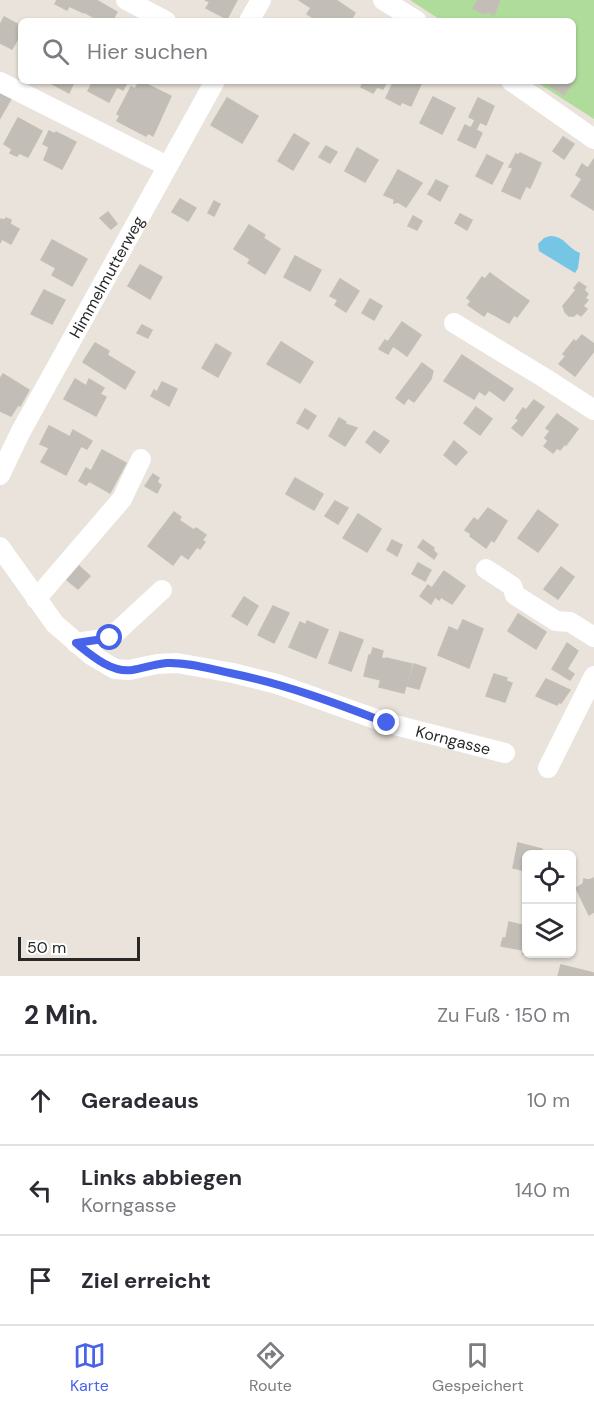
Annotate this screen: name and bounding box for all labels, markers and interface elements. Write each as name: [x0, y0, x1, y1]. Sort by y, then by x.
search box: [18, 18, 576, 84]
icon: search: [39, 35, 72, 68]
text: Hier suchen: [87, 37, 208, 66]
street label: Himmelmutterweg: [65, 212, 149, 342]
route start: [96, 624, 122, 650]
route end: [373, 709, 399, 735]
street label: Korngasse: [414, 721, 493, 760]
map controls: [522, 850, 576, 958]
button: locate: [522, 850, 576, 904]
button: layers: [522, 904, 576, 958]
scale bar: [18, 934, 140, 962]
text: 50 m: [27, 937, 66, 958]
text: 2 Min.: [24, 998, 98, 1032]
text: Zu Fuß · 150 m: [437, 1002, 570, 1028]
icon: ahead: [24, 1084, 57, 1117]
text: Geradeaus: [81, 1086, 199, 1115]
text: 10 m: [527, 1087, 570, 1113]
text: Links abbiegen: [81, 1163, 242, 1192]
icon: left: [24, 1174, 57, 1207]
text: 140 m: [515, 1177, 570, 1203]
text: Korngasse: [81, 1192, 176, 1218]
icon: arrive: [24, 1264, 57, 1297]
text: Ziel erreicht: [81, 1266, 211, 1295]
tab: Karte: [70, 1339, 109, 1396]
tab: Route: [249, 1339, 292, 1396]
tab: Gespeichert: [432, 1339, 524, 1396]

